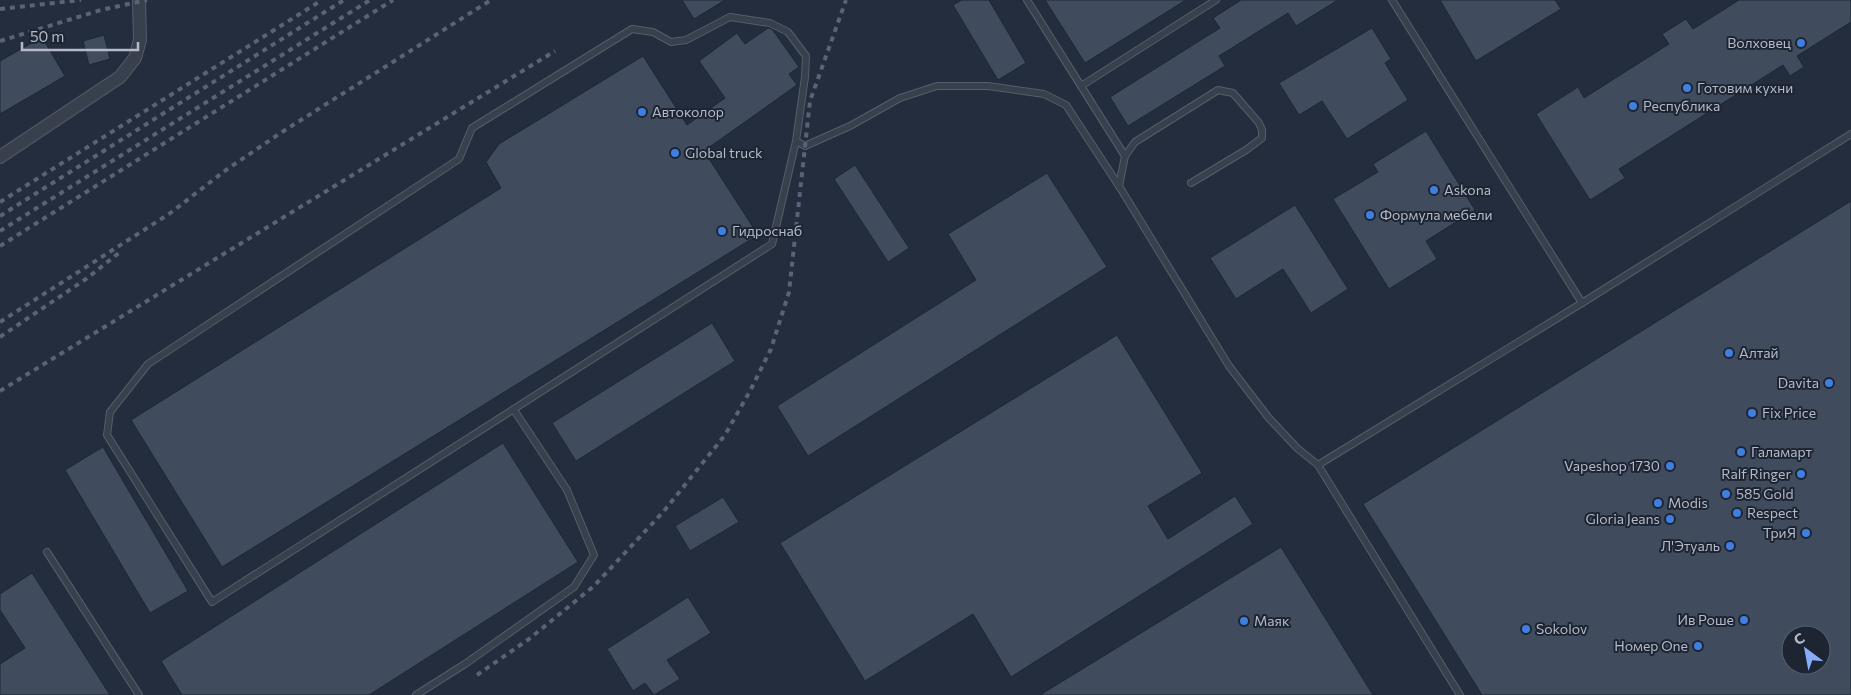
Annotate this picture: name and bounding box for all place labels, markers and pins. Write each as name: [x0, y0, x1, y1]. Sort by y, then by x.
place label: Волховец: [1727, 34, 1791, 51]
marker: Волховец: [1795, 37, 1807, 49]
place label: Готовим кухни: [1697, 79, 1793, 96]
marker: Готовим кухни: [1681, 82, 1693, 94]
place label: Республика: [1643, 97, 1720, 114]
marker: Республика: [1627, 100, 1639, 112]
place label: Автоколор: [652, 103, 724, 120]
marker: Автоколор: [636, 106, 648, 118]
place label: Global truck: [685, 144, 763, 161]
marker: Global truck: [669, 147, 681, 159]
place label: Askona: [1444, 181, 1491, 198]
marker: Askona: [1428, 184, 1440, 196]
place label: Формула мебели: [1380, 206, 1493, 223]
marker: Формула мебели: [1364, 209, 1376, 221]
place label: Гидроснаб: [732, 222, 802, 239]
marker: Гидроснаб: [716, 225, 728, 237]
place label: Алтай: [1739, 344, 1779, 361]
marker: Алтай: [1723, 347, 1735, 359]
place label: Davita: [1778, 374, 1819, 391]
marker: Davita: [1823, 377, 1835, 389]
place label: Fix Price: [1762, 404, 1816, 421]
marker: Fix Price: [1746, 407, 1758, 419]
place label: Галамарт: [1751, 443, 1813, 460]
marker: Галамарт: [1735, 446, 1747, 458]
place label: Vapeshop 1730: [1564, 457, 1660, 474]
marker: Vapeshop 1730: [1664, 460, 1676, 472]
place label: Ralf Ringer: [1721, 465, 1791, 482]
marker: Ralf Ringer: [1795, 468, 1807, 480]
place label: 585 Gold: [1736, 485, 1794, 502]
marker: 585 Gold: [1720, 488, 1732, 500]
place label: Modis: [1668, 494, 1708, 511]
marker: Modis: [1652, 497, 1664, 509]
place label: Respect: [1747, 504, 1798, 521]
marker: Respect: [1731, 507, 1743, 519]
place label: Gloria Jeans: [1585, 510, 1660, 527]
marker: Gloria Jeans: [1664, 513, 1676, 525]
place label: ТриЯ: [1763, 524, 1796, 541]
marker: ТриЯ: [1800, 527, 1812, 539]
place label: Л'Этуаль: [1661, 537, 1720, 554]
marker: Л'Этуаль: [1724, 540, 1736, 552]
place label: Ив Роше: [1677, 611, 1734, 628]
place label: Маяк: [1254, 612, 1290, 629]
marker: Ив Роше: [1738, 614, 1750, 626]
marker: Маяк: [1238, 615, 1250, 627]
place label: Sokolov: [1536, 620, 1587, 637]
marker: Sokolov: [1520, 623, 1532, 635]
place label: Номер One: [1614, 637, 1688, 654]
marker: Номер One: [1692, 640, 1704, 652]

